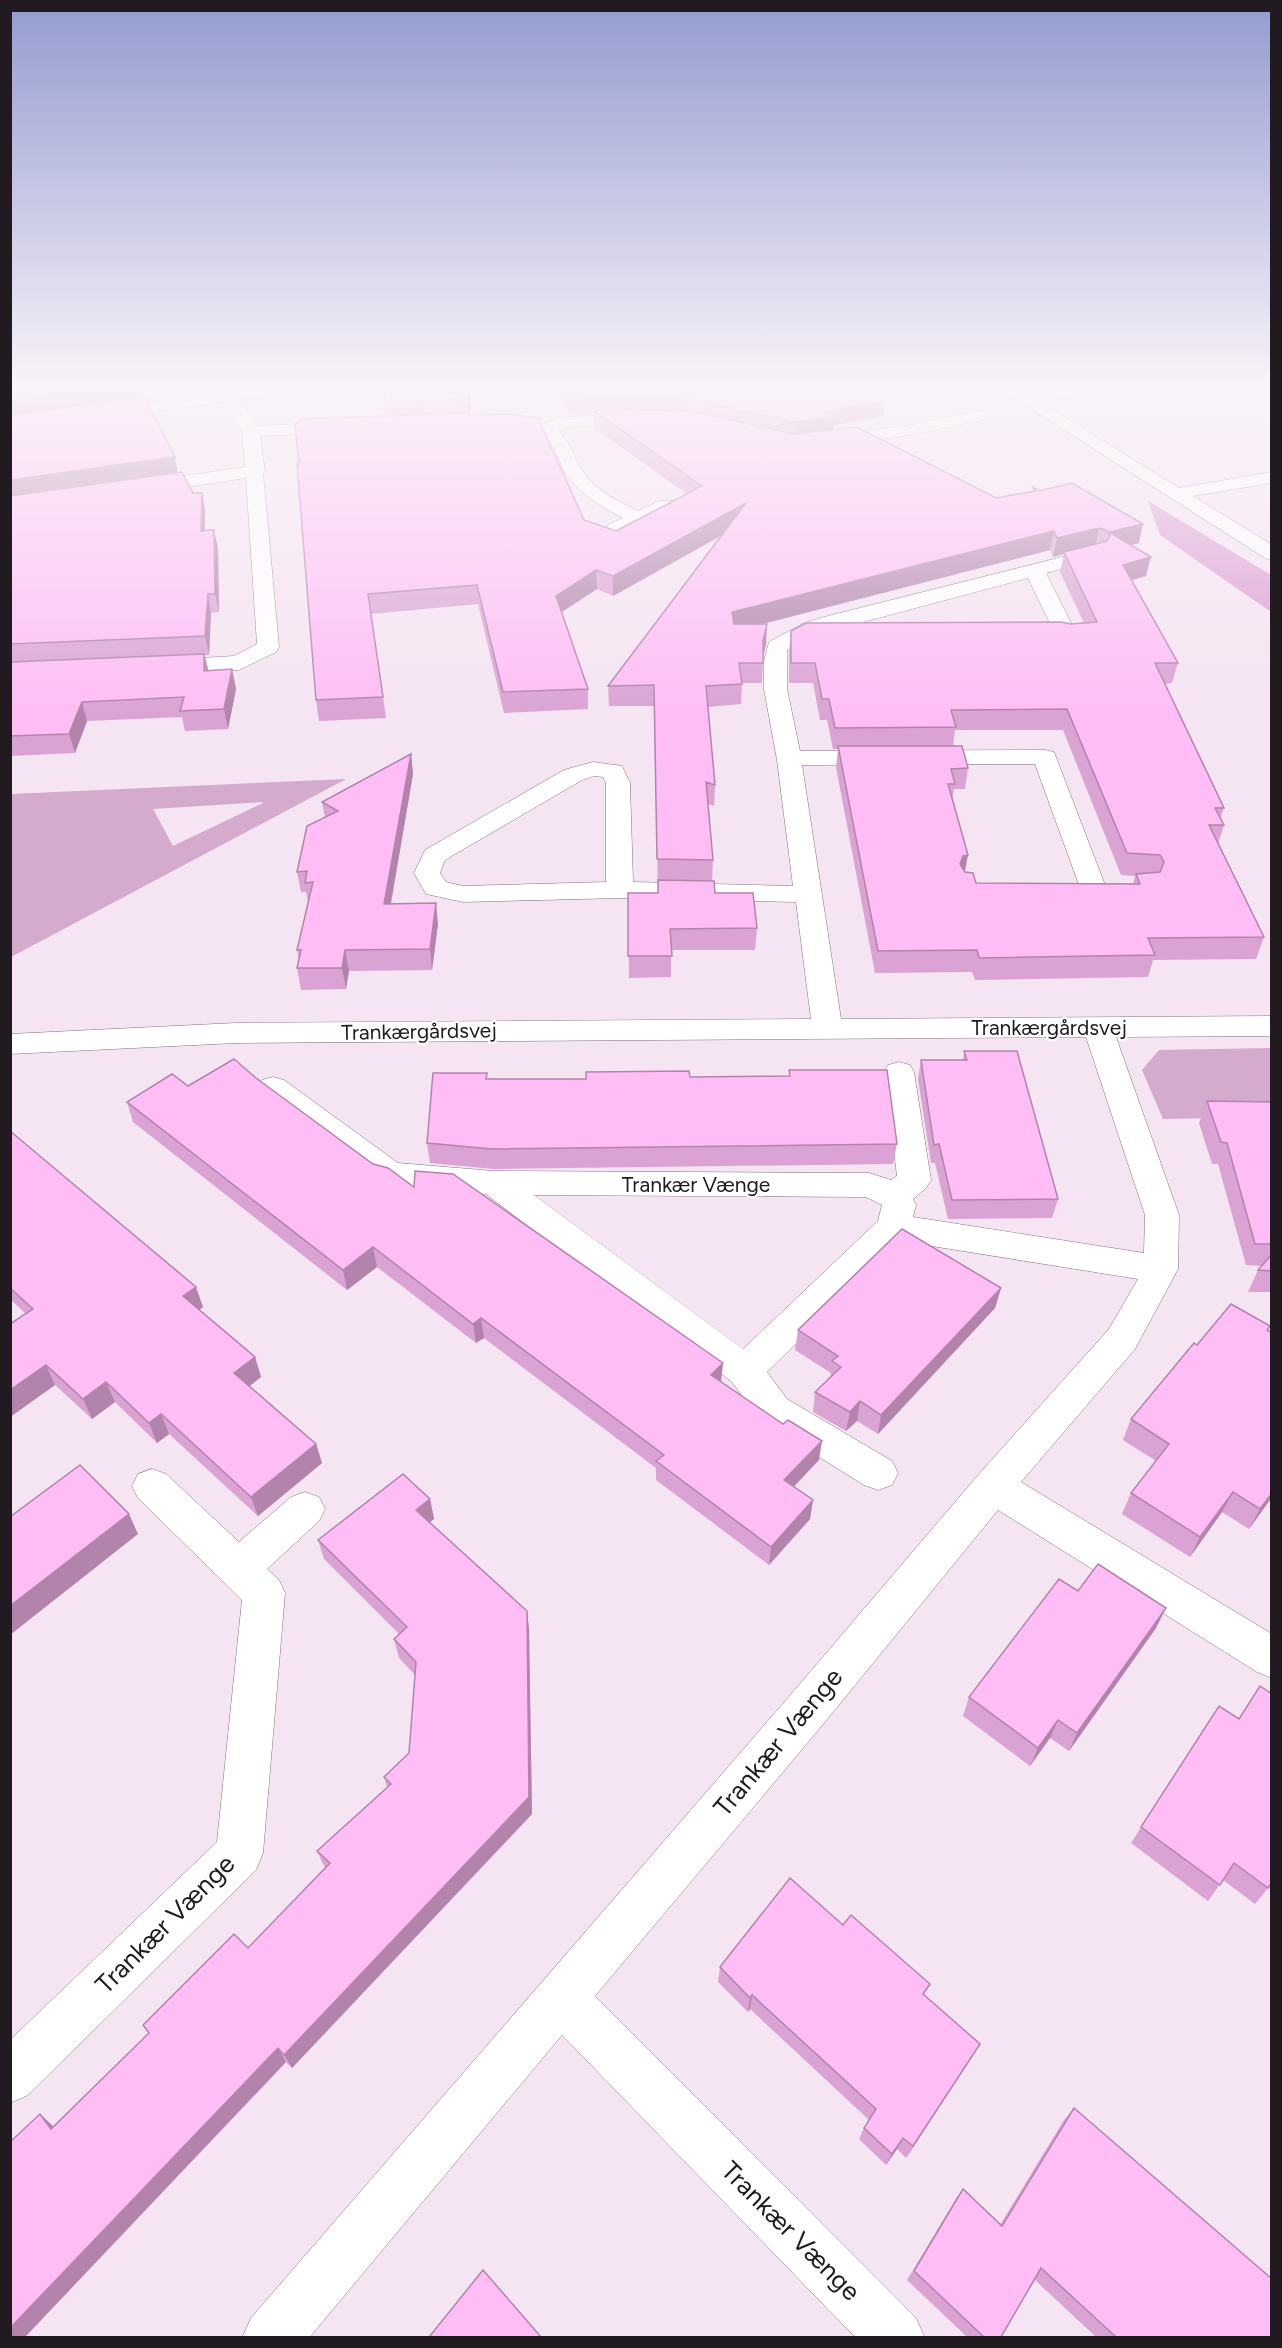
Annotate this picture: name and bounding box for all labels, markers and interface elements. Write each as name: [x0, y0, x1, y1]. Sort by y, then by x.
street label: Trankærgårdsvej: [971, 1015, 1127, 1040]
street label: Trankærgårdsvej: [341, 1017, 497, 1045]
street label: Trankær Vænge: [622, 1172, 770, 1197]
street label: Trankær Vænge: [707, 1661, 849, 1823]
street label: Trankær Vænge: [89, 1848, 241, 2000]
street label: Trankær Vænge: [715, 2155, 867, 2307]

